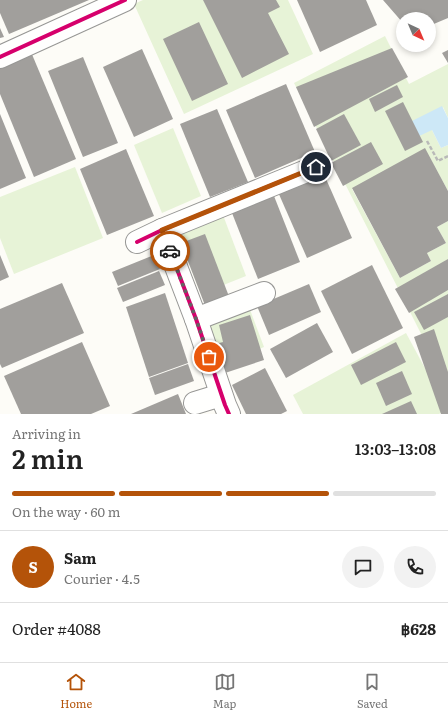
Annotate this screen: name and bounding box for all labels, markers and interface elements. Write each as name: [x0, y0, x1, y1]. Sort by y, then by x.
north arrow: [396, 12, 436, 52]
map controls: [396, 12, 436, 52]
pin: [299, 150, 333, 184]
icon: home: [305, 156, 327, 178]
courier: [150, 231, 190, 271]
icon: car: [159, 240, 181, 262]
pin: [192, 340, 226, 374]
icon: bag: [198, 346, 220, 368]
text: Arriving in: [12, 424, 81, 443]
text: 13:03–13:08: [355, 437, 436, 460]
text: 2 min: [12, 438, 83, 477]
text: On the way · 60 m: [12, 502, 120, 521]
text: Sam: [64, 546, 97, 569]
button: chat: [342, 546, 384, 588]
button: phone: [394, 546, 436, 588]
text: S: [28, 555, 38, 578]
text: Courier · 4.5: [64, 569, 140, 588]
text: Order #4088: [12, 617, 101, 640]
text: ฿628: [401, 617, 436, 640]
tab: Home: [60, 671, 92, 711]
tab: Map: [213, 671, 236, 711]
tab: Saved: [357, 671, 388, 711]

